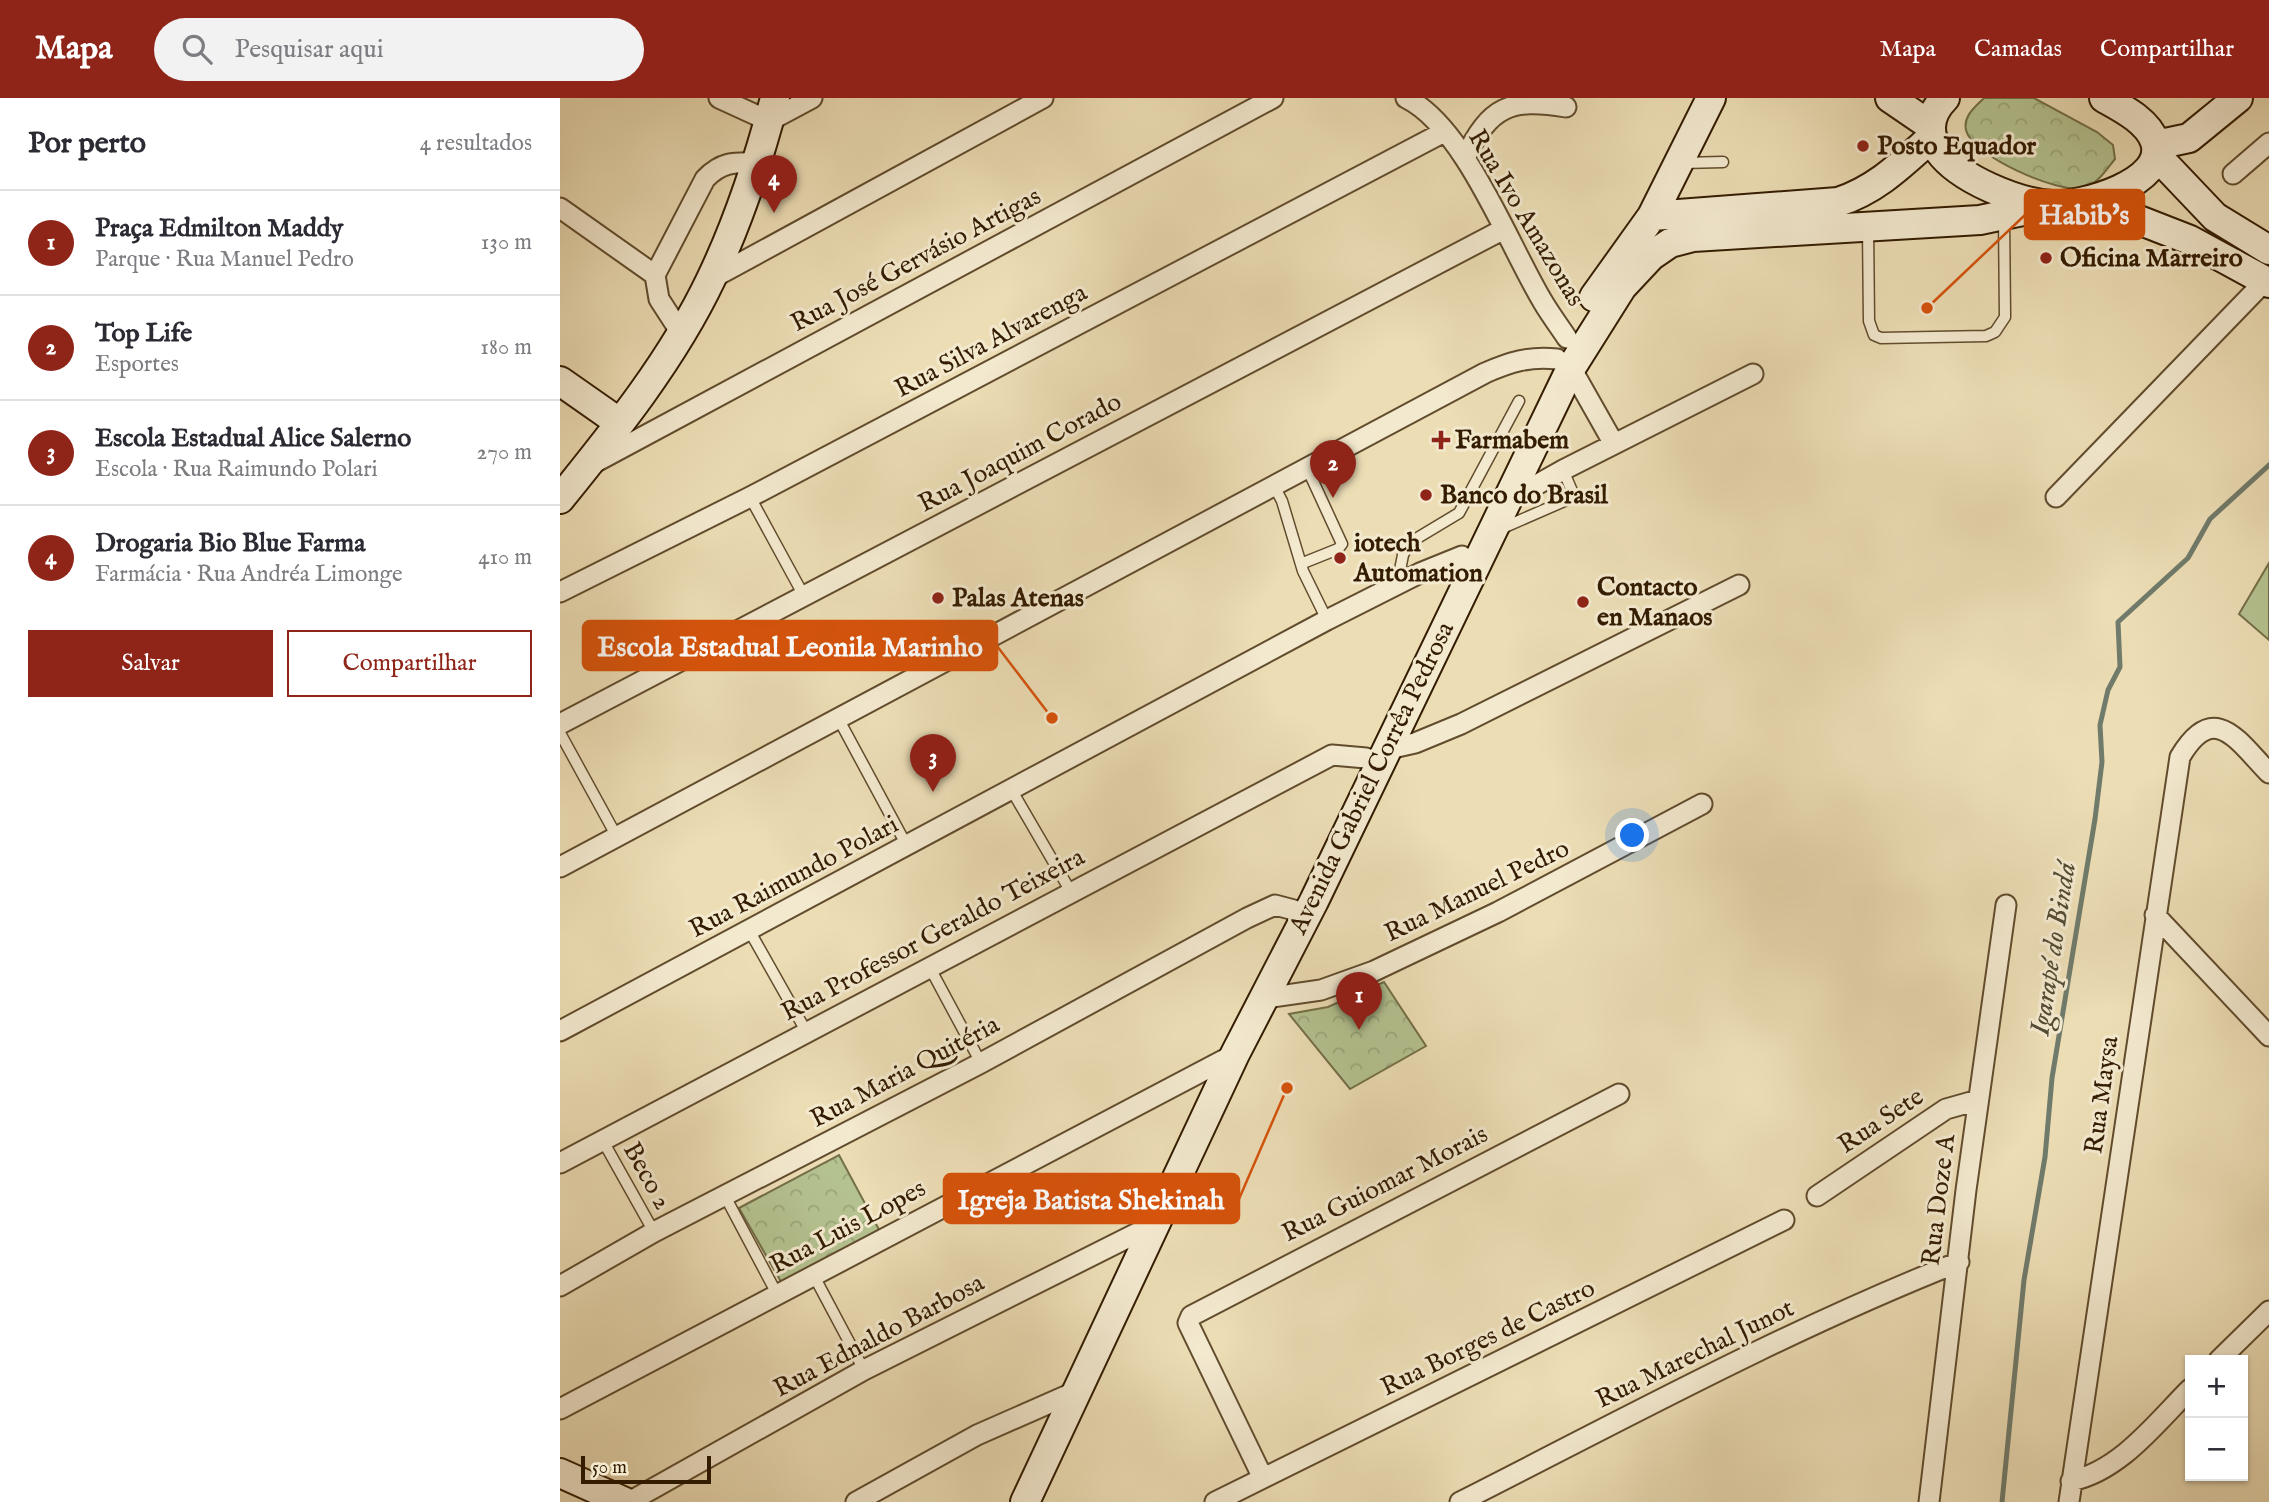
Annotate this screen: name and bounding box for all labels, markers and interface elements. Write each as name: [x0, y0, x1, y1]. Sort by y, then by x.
search box: [154, 18, 644, 81]
text: Mapa: [35, 28, 112, 70]
icon: search: [178, 30, 216, 68]
text: Pesquisar aqui: [234, 33, 384, 66]
text: Mapa: [1880, 34, 1936, 65]
text: Camadas: [1974, 34, 2062, 65]
text: Compartilhar: [2100, 34, 2234, 65]
street label: Rua Ivo Amazonas: [1460, 123, 1592, 313]
text: Por perto: [28, 125, 146, 163]
text: 4 resultados: [420, 129, 532, 158]
place label: Posto Equador: [1877, 130, 2037, 163]
marker: Posto Equador: [1855, 138, 1871, 154]
pin: 4: [751, 155, 797, 213]
street label: Rua José Gervásio Artigas: [785, 180, 1047, 340]
callout: Habib's: [2025, 190, 2144, 239]
text: Habib's: [2039, 199, 2130, 234]
text: Praça Edmilton Maddy: [95, 212, 343, 245]
text: 1: [47, 228, 55, 257]
text: 130 m: [481, 228, 532, 257]
place label: Oficina Marreiro: [2060, 242, 2243, 275]
text: Parque · Rua Manuel Pedro: [95, 245, 354, 274]
marker: Oficina Marreiro: [2038, 250, 2054, 266]
street label: Rua Silva Alvarenga: [889, 276, 1094, 406]
text: Top Life: [95, 317, 192, 350]
text: 2: [46, 333, 56, 362]
text: 180 m: [480, 333, 532, 362]
text: Esportes: [95, 350, 179, 379]
street label: Rua Joaquim Corado: [913, 386, 1127, 520]
text: Escola Estadual Alice Salerno: [95, 422, 411, 455]
place label: Farmabem: [1455, 424, 1569, 457]
marker: Farmabem: [1433, 432, 1449, 448]
text: 3: [47, 438, 55, 467]
text: 270 m: [477, 438, 532, 467]
pin: 2: [1310, 440, 1356, 498]
text: Escola · Rua Raimundo Polari: [95, 455, 378, 484]
place label: Banco do Brasil: [1440, 479, 1609, 512]
marker: Banco do Brasil: [1418, 487, 1434, 503]
text: Drogaria Bio Blue Farma: [95, 527, 365, 560]
place label: iotech Automation: [1353, 527, 1483, 590]
text: 4: [45, 543, 57, 572]
text: 410 m: [478, 543, 532, 572]
marker: iotech Automation: [1332, 550, 1348, 566]
text: Farmácia · Rua Andréa Limonge: [95, 560, 403, 589]
place label: Contacto en Manaos: [1597, 571, 1712, 634]
place label: Palas Atenas: [952, 582, 1084, 615]
marker: Palas Atenas: [930, 590, 946, 606]
marker: Contacto en Manaos: [1575, 594, 1591, 610]
street label: Avenida Gabriel Corrêa Pedrosa: [1281, 616, 1462, 941]
callout: Escola Estadual Leonila Marinho: [583, 621, 997, 670]
button: Salvar: [28, 630, 273, 697]
button: Compartilhar: [287, 630, 532, 697]
text: Escola Estadual Leonila Marinho: [597, 631, 983, 666]
pin: 3: [910, 734, 956, 792]
street label: Rua Raimundo Polari: [684, 808, 904, 946]
your location: [1615, 818, 1649, 852]
street label: Rua Manuel Pedro: [1379, 832, 1575, 950]
street label: Rua Professor Geraldo Teixeira: [776, 841, 1091, 1029]
water label: Igarapé do Bindá: [2023, 857, 2085, 1039]
pin: 1: [1336, 972, 1382, 1030]
street label: Rua Maria Quitéria: [805, 1008, 1006, 1136]
street label: Rua Maysa: [2077, 1033, 2127, 1156]
street label: Rua Sete: [1832, 1080, 1930, 1162]
street label: Rua Guiomar Morais: [1277, 1118, 1493, 1250]
street label: Rua Doze A: [1915, 1131, 1964, 1268]
street label: Beco 2: [615, 1136, 679, 1216]
street label: Rua Luis Lopes: [764, 1172, 932, 1282]
callout: Igreja Batista Shekinah: [944, 1174, 1239, 1223]
text: Igreja Batista Shekinah: [957, 1184, 1226, 1219]
street label: Rua Ednaldo Barbosa: [768, 1266, 991, 1405]
street label: Rua Borges de Castro: [1375, 1272, 1601, 1404]
street label: Rua Marechal Junot: [1591, 1292, 1800, 1416]
map controls: [2185, 1355, 2248, 1481]
button: +: [2185, 1355, 2248, 1418]
button: −: [2185, 1418, 2248, 1481]
scale bar: [581, 1453, 710, 1485]
text: 50 m: [592, 1456, 627, 1480]

